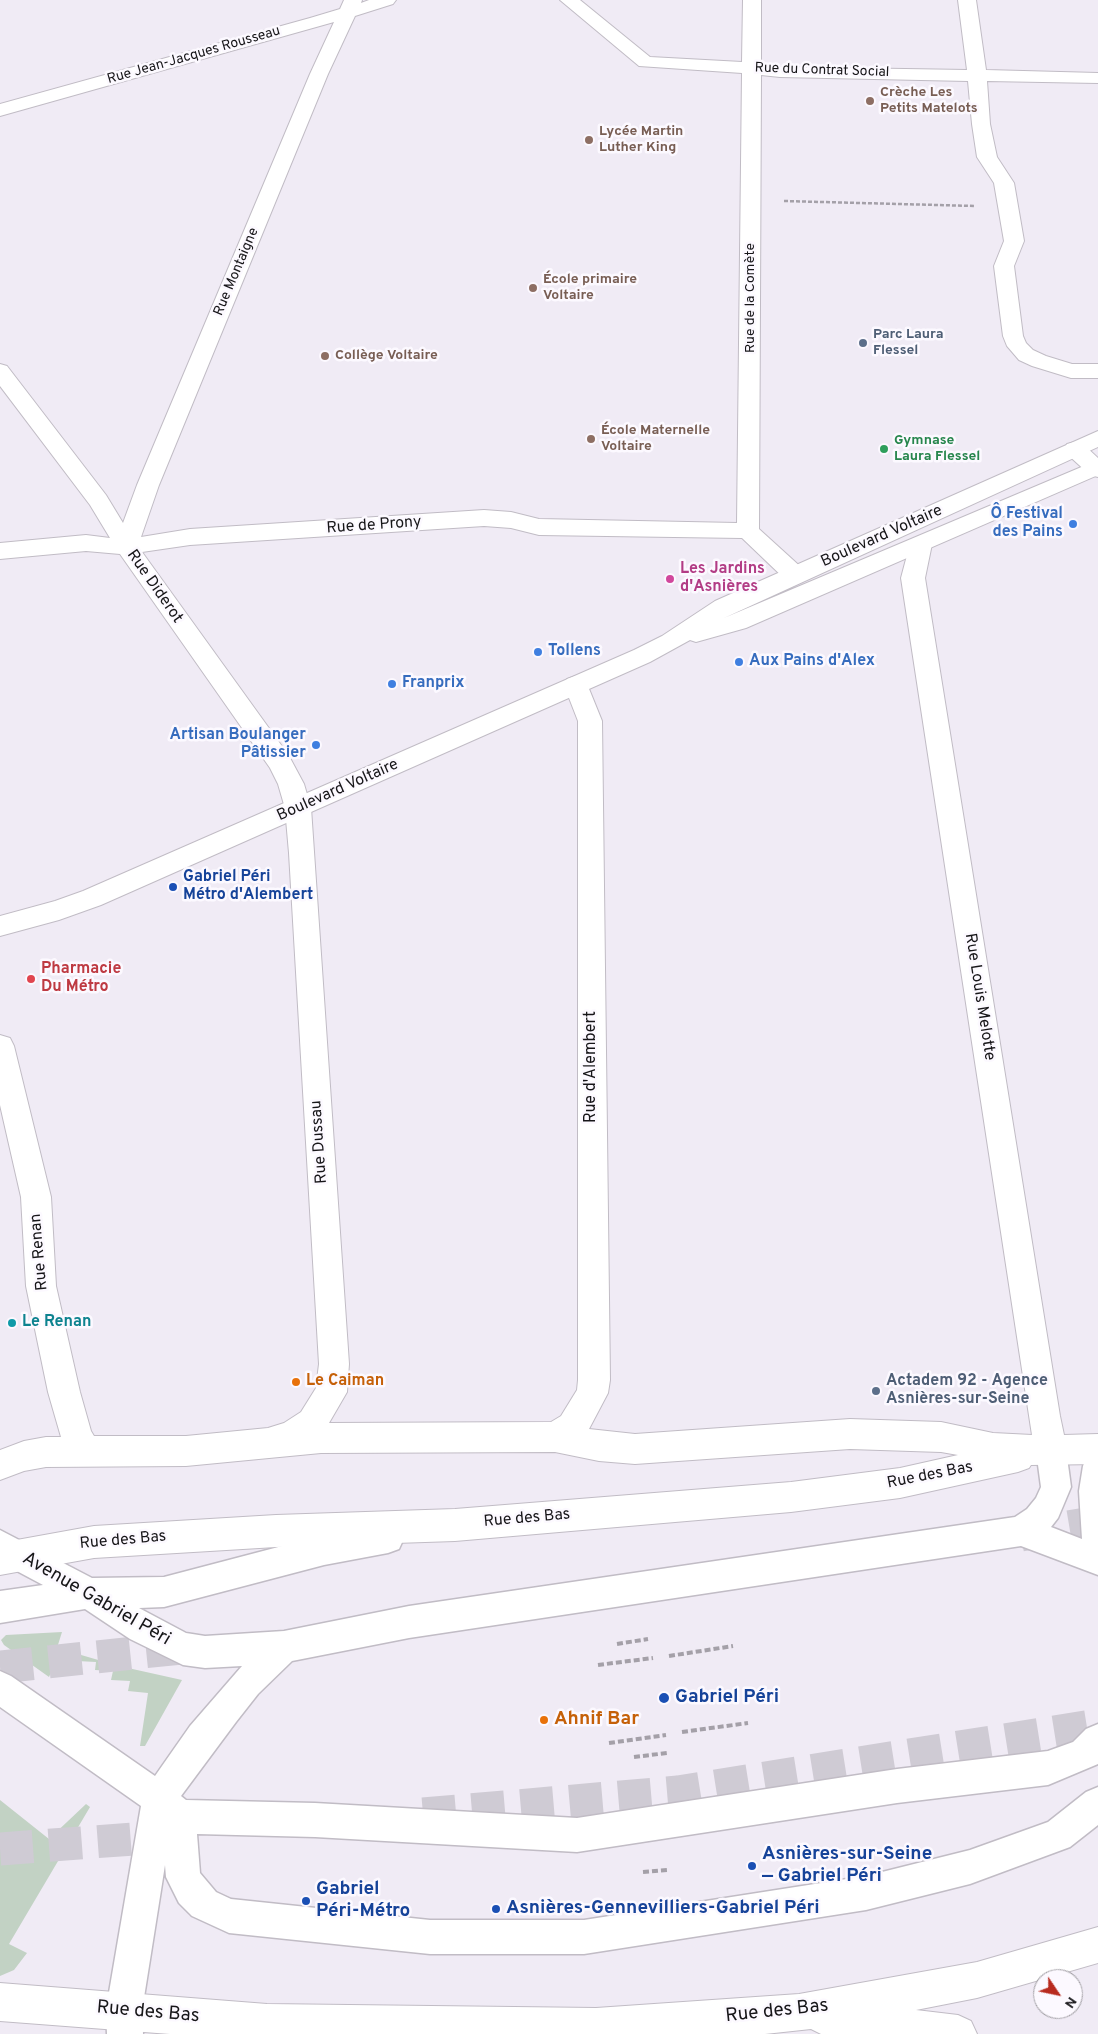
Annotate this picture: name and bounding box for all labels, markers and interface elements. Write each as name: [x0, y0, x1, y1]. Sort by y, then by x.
street label: Rue Jean-Jacques Rousseau: [106, 23, 282, 89]
street label: Rue du Contrat Social: [754, 60, 890, 82]
place label: Crèche Les Petits Matelots: [880, 85, 978, 118]
marker: Crèche Les Petits Matelots: [864, 95, 876, 107]
place label: Lycée Martin Luther King: [599, 124, 683, 156]
marker: Lycée Martin Luther King: [583, 134, 595, 146]
street label: Rue Montaigne: [211, 225, 263, 319]
street label: Rue de la Comète: [743, 243, 759, 353]
place label: École primaire Voltaire: [543, 272, 637, 304]
marker: École primaire Voltaire: [527, 282, 539, 294]
place label: Parc Laura Flessel: [873, 327, 944, 360]
marker: Parc Laura Flessel: [857, 337, 869, 349]
place label: Collège Voltaire: [335, 348, 438, 364]
marker: Collège Voltaire: [319, 350, 331, 362]
place label: École Maternelle Voltaire: [601, 423, 710, 456]
marker: École Maternelle Voltaire: [585, 433, 597, 445]
place label: Gymnase Laura Flessel: [894, 433, 980, 466]
marker: Gymnase Laura Flessel: [878, 443, 890, 455]
street label: Boulevard Voltaire: [818, 502, 946, 572]
place label: Ô Festival des Pains: [990, 505, 1063, 543]
street label: Rue de Prony: [326, 513, 422, 539]
marker: Ô Festival des Pains: [1067, 518, 1079, 530]
street label: Rue Diderot: [122, 547, 186, 627]
place label: Les Jardins d'Asnières: [680, 560, 765, 598]
marker: Les Jardins d'Asnières: [664, 573, 676, 585]
place label: Tollens: [548, 642, 601, 662]
marker: Tollens: [532, 646, 544, 658]
place label: Aux Pains d'Alex: [749, 652, 875, 672]
marker: Aux Pains d'Alex: [733, 656, 745, 668]
place label: Franprix: [402, 674, 464, 694]
marker: Franprix: [386, 678, 398, 690]
place label: Artisan Boulanger Pâtissier: [169, 726, 306, 764]
marker: Artisan Boulanger Pâtissier: [310, 739, 322, 751]
street label: Boulevard Voltaire: [274, 756, 402, 826]
place label: Gabriel Péri Métro d'Alembert: [183, 868, 313, 906]
marker: Gabriel Péri Métro d'Alembert: [167, 881, 179, 893]
street label: Rue Louis Melotte: [959, 932, 999, 1062]
place label: Pharmacie Du Métro: [41, 960, 121, 998]
marker: Pharmacie Du Métro: [25, 973, 37, 985]
street label: Rue d'Alembert: [582, 1011, 602, 1123]
street label: Rue Dussau: [307, 1099, 333, 1185]
street label: Rue Renan: [27, 1213, 53, 1291]
place label: Le Renan: [22, 1313, 91, 1333]
marker: Le Renan: [6, 1317, 18, 1329]
place label: Le Caiman: [306, 1372, 384, 1392]
place label: Actadem 92 - Agence Asnières-sur-Seine: [886, 1372, 1048, 1410]
marker: Le Caiman: [290, 1376, 302, 1388]
marker: Actadem 92 - Agence Asnières-sur-Seine: [870, 1385, 882, 1397]
street label: Rue des Bas: [885, 1458, 975, 1494]
street label: Rue des Bas: [483, 1506, 571, 1532]
street label: Rue des Bas: [79, 1528, 167, 1554]
street label: Avenue Gabriel Péri: [18, 1548, 174, 1652]
place label: Gabriel Péri: [675, 1687, 779, 1709]
marker: Gabriel Péri: [657, 1691, 671, 1705]
place label: Ahnif Bar: [554, 1709, 639, 1731]
marker: Ahnif Bar: [538, 1714, 550, 1726]
place label: Asnières-sur-Seine — Gabriel Péri: [762, 1844, 932, 1888]
marker: Asnières-sur-Seine — Gabriel Péri: [746, 1860, 758, 1872]
place label: Gabriel Péri-Métro: [316, 1879, 410, 1923]
marker: Gabriel Péri-Métro: [300, 1895, 312, 1907]
place label: Asnières-Gennevilliers-Gabriel Péri: [506, 1898, 820, 1920]
marker: Asnières-Gennevilliers-Gabriel Péri: [490, 1903, 502, 1915]
north arrow: [1033, 1969, 1083, 2019]
text: N: [1060, 1993, 1080, 2011]
street label: Rue des Bas: [724, 1995, 830, 2029]
street label: Rue des Bas: [96, 1997, 200, 2029]

